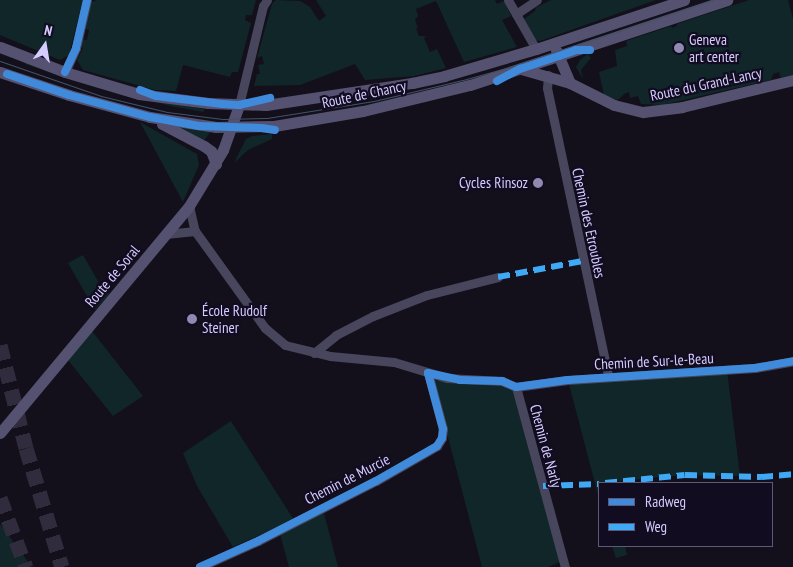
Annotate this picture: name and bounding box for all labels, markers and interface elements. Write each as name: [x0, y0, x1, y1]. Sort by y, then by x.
north arrow: [20, 20, 70, 70]
text: N: [43, 21, 54, 40]
place label: Geneva art center: [689, 30, 739, 65]
marker: Geneva art center: [673, 42, 685, 54]
street label: Route du Grand-Lancy: [649, 63, 763, 105]
street label: Route de Chancy: [320, 76, 408, 112]
street label: Chemin des Etroubles: [569, 166, 609, 280]
place label: Cycles Rinsoz: [459, 174, 528, 192]
marker: Cycles Rinsoz: [532, 177, 544, 189]
street label: Route de Soral: [81, 241, 143, 311]
place label: École Rudolf Steiner: [202, 301, 267, 336]
marker: École Rudolf Steiner: [186, 313, 198, 325]
street label: Chemin de Sur-le-Beau: [594, 349, 714, 373]
street label: Chemin de Narly: [526, 402, 566, 490]
street label: Chemin de Murcie: [301, 450, 393, 508]
legend: [598, 482, 773, 547]
text: Radweg: [645, 492, 686, 511]
text: Weg: [645, 517, 667, 536]

